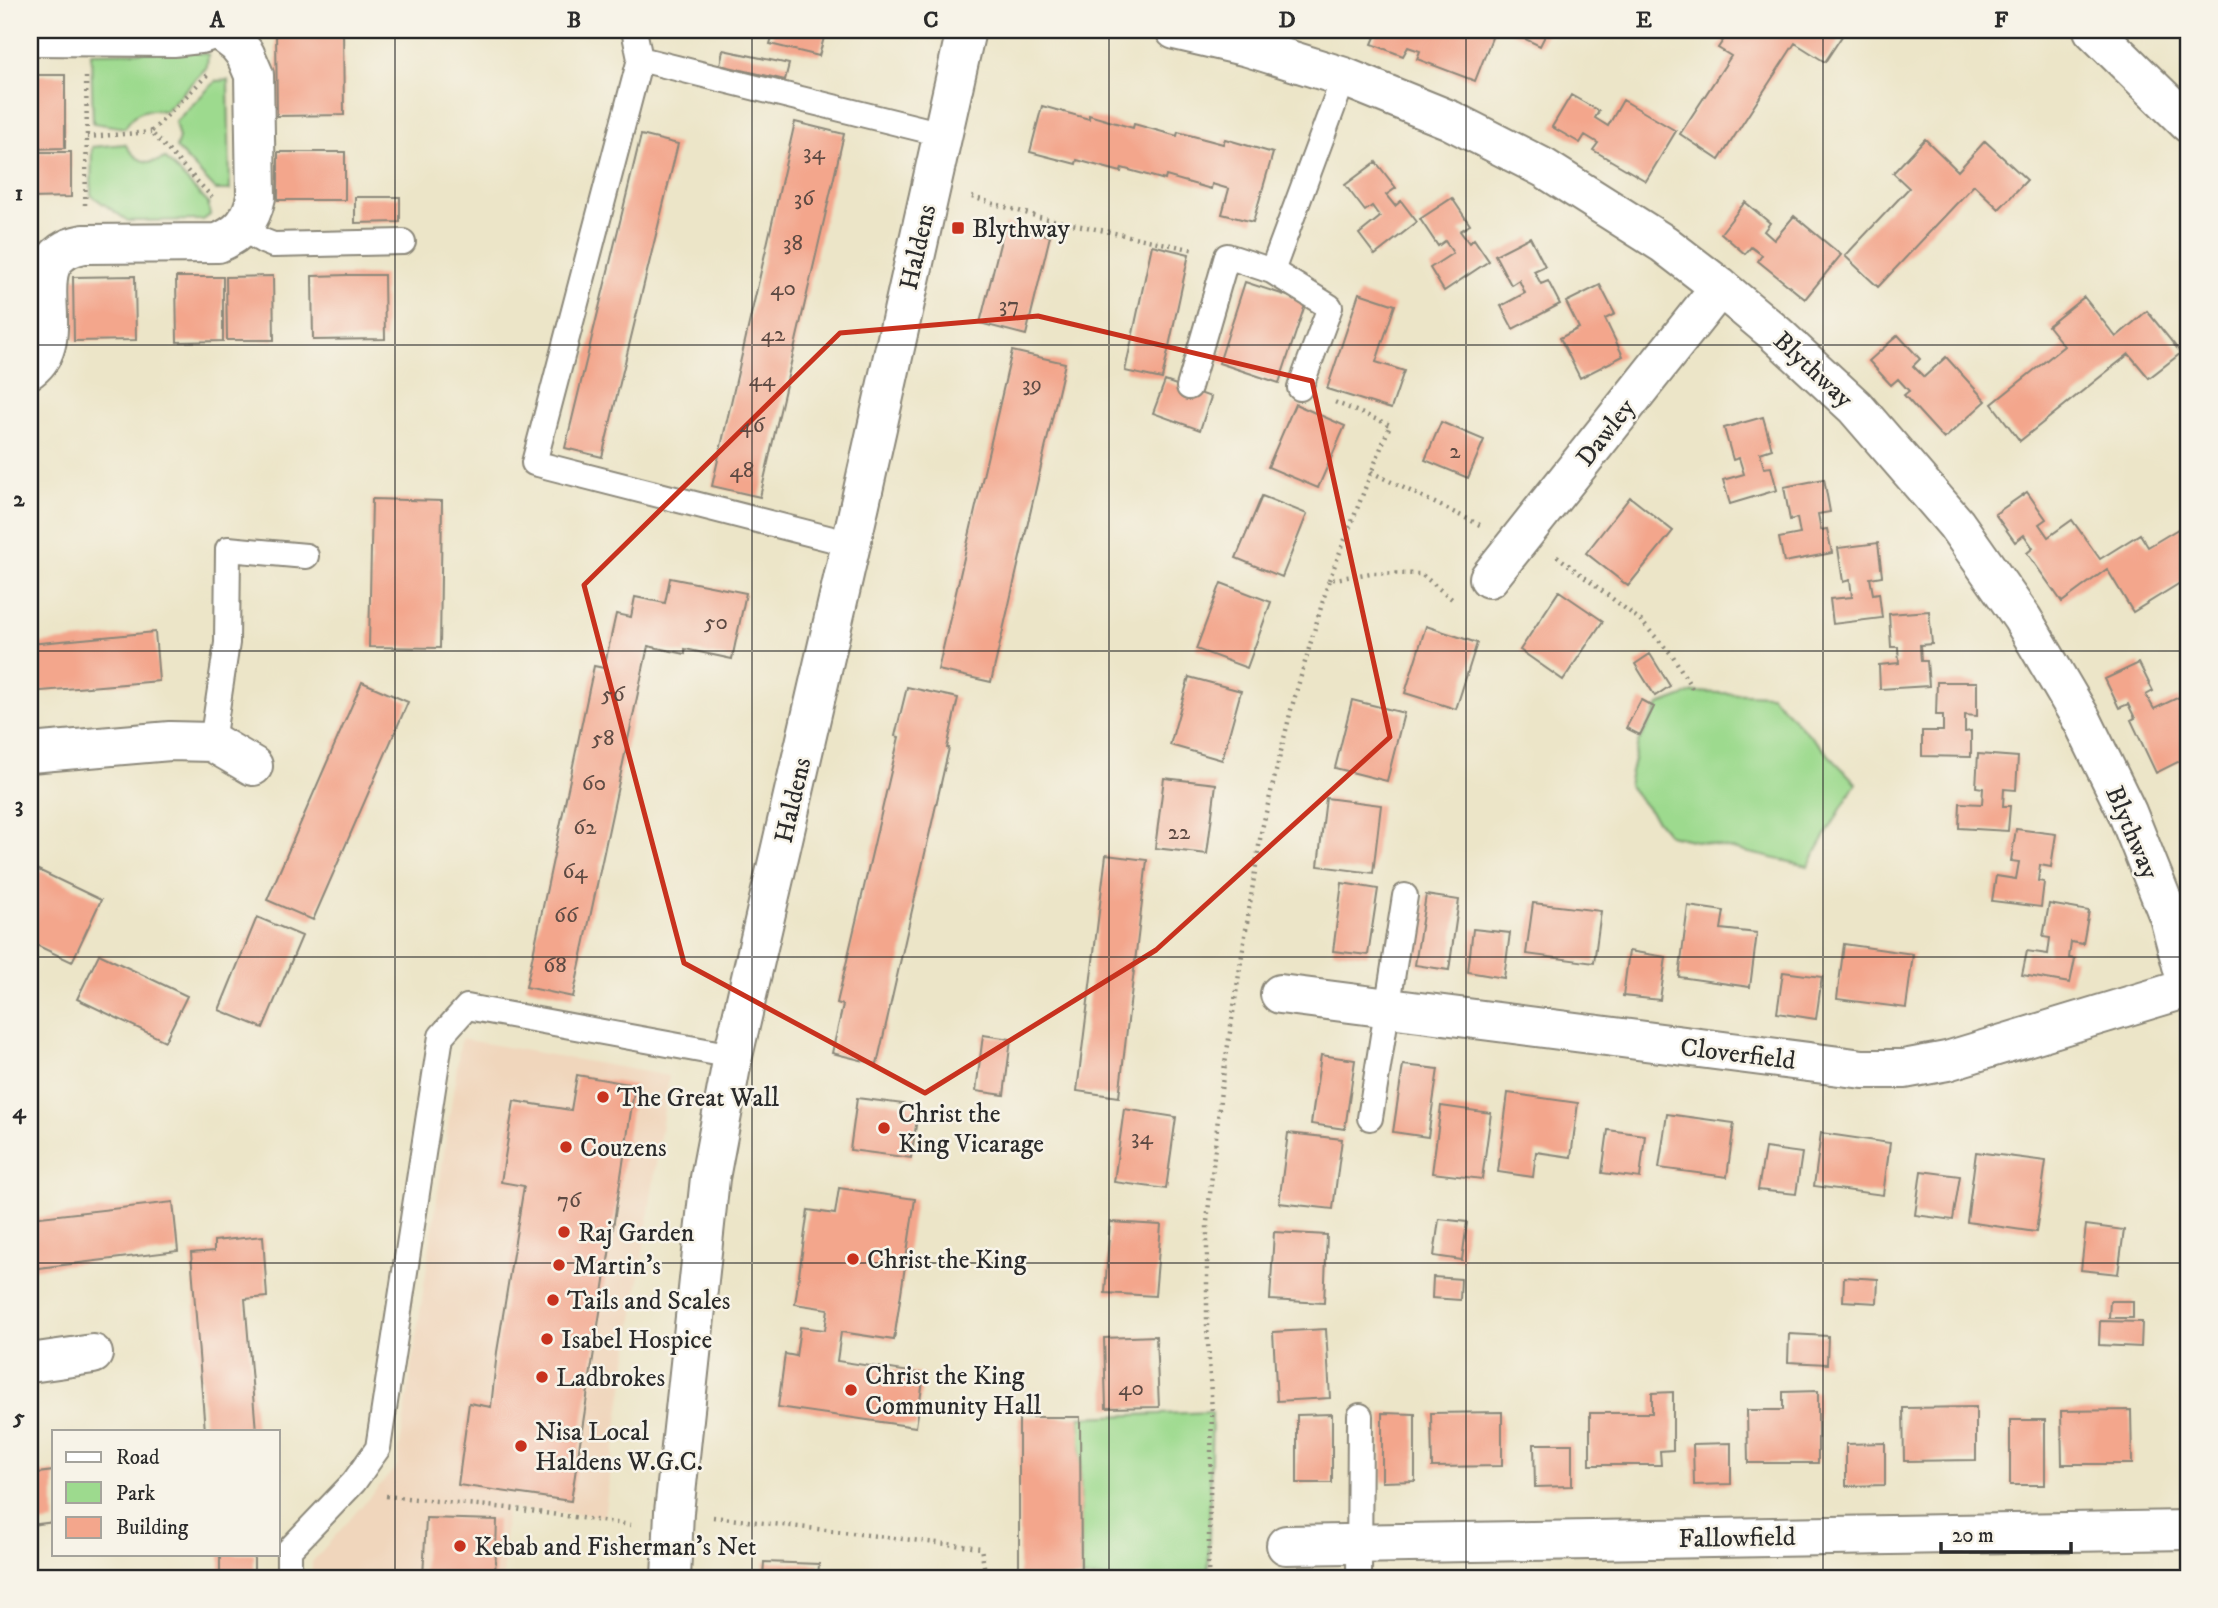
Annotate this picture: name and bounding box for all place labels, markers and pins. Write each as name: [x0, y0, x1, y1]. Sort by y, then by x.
place label: Blythway: [972, 213, 1070, 246]
marker: Blythway: [950, 220, 966, 236]
place label: The Great Wall: [617, 1082, 779, 1115]
marker: The Great Wall: [595, 1089, 611, 1105]
place label: Christ the King Vicarage: [898, 1098, 1044, 1161]
marker: Christ the King Vicarage: [876, 1120, 892, 1136]
place label: Couzens: [580, 1132, 667, 1165]
marker: Couzens: [558, 1139, 574, 1155]
place label: Raj Garden: [578, 1217, 695, 1250]
marker: Raj Garden: [556, 1224, 572, 1240]
place label: Christ the King: [867, 1244, 1027, 1277]
place label: Martin's: [573, 1250, 661, 1283]
marker: Christ the King: [845, 1251, 861, 1267]
marker: Martin's: [551, 1257, 567, 1273]
place label: Tails and Scales: [567, 1285, 730, 1318]
marker: Tails and Scales: [545, 1292, 561, 1308]
place label: Isabel Hospice: [561, 1324, 712, 1357]
marker: Isabel Hospice: [539, 1331, 555, 1347]
place label: Christ the King Community Hall: [865, 1360, 1042, 1423]
place label: Ladbrokes: [556, 1362, 665, 1395]
marker: Ladbrokes: [534, 1369, 550, 1385]
marker: Christ the King Community Hall: [843, 1382, 859, 1398]
place label: Nisa Local Haldens W.G.C.: [535, 1416, 703, 1479]
marker: Nisa Local Haldens W.G.C.: [513, 1438, 529, 1454]
place label: Kebab and Fisherman's Net: [474, 1531, 757, 1564]
marker: Kebab and Fisherman's Net: [452, 1538, 468, 1554]

